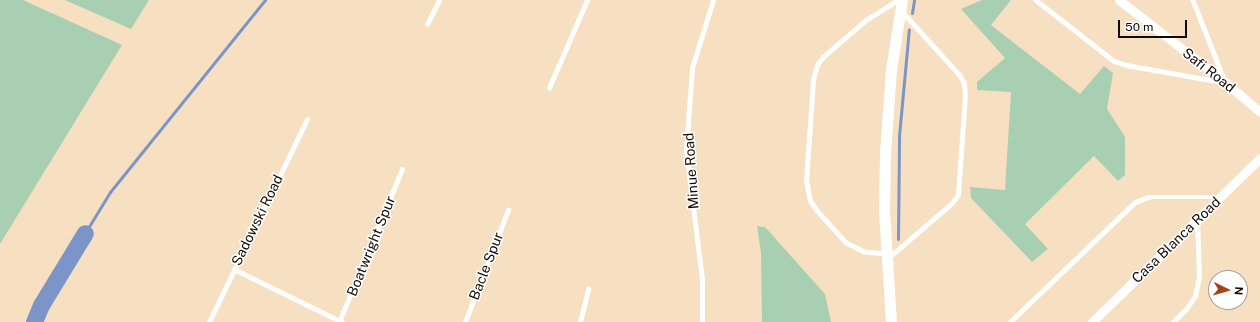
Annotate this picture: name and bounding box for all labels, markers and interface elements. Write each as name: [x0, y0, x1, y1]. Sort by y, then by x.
scale bar: [1120, 12, 1189, 38]
text: 50 m: [1125, 20, 1153, 34]
street label: Safi Road: [1179, 44, 1239, 96]
street label: Minue Road: [680, 132, 702, 210]
street label: Sadowski Road: [228, 172, 286, 268]
street label: Boatwright Spur: [343, 193, 399, 299]
street label: Casa Blanca Road: [1128, 193, 1224, 287]
street label: Bacle Spur: [465, 230, 507, 302]
north arrow: [1208, 270, 1248, 310]
text: N: [1233, 286, 1245, 296]

